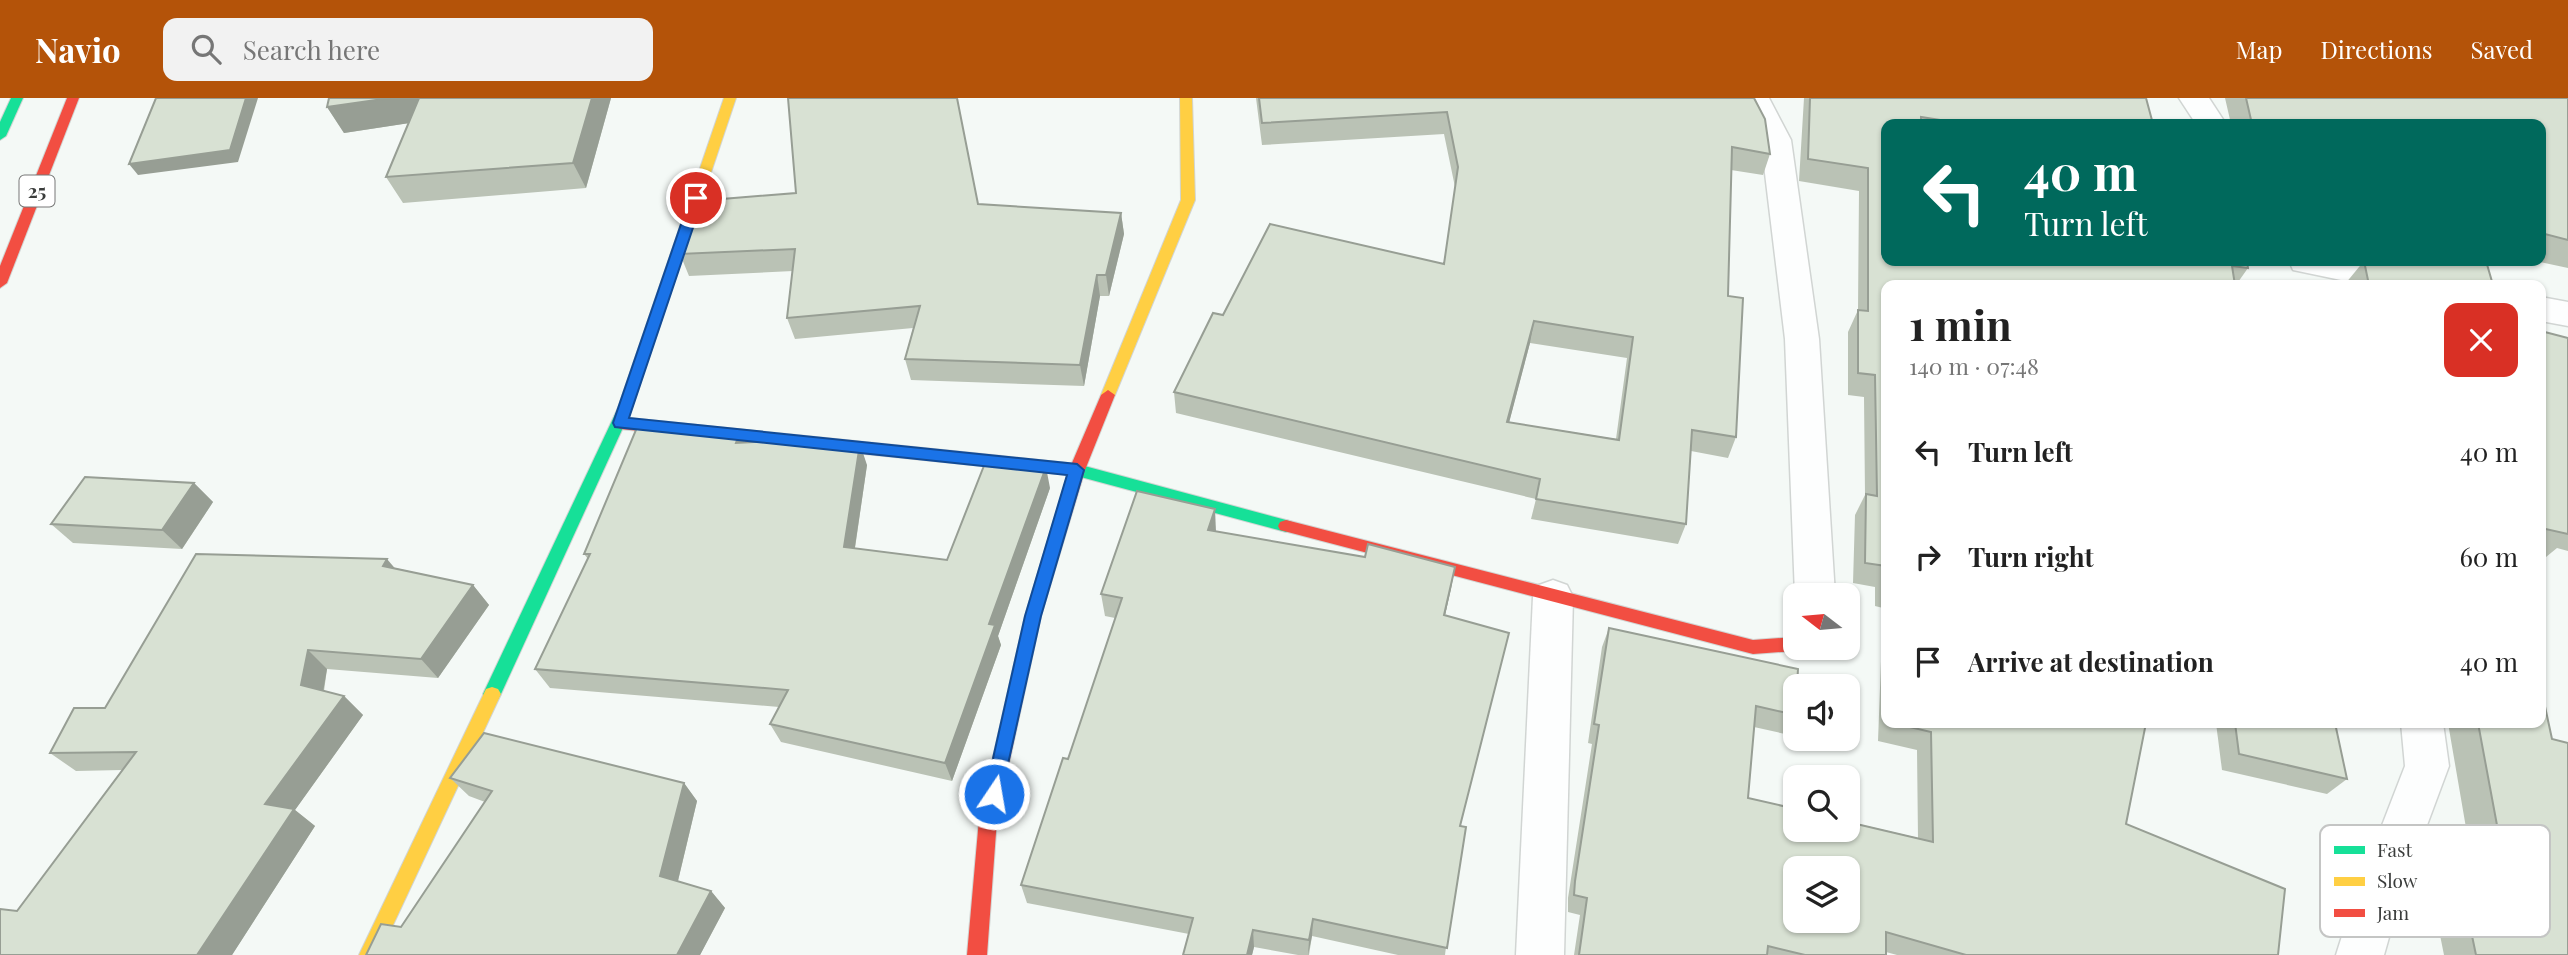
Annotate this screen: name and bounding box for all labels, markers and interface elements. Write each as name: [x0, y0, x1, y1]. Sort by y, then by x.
search box: [163, 18, 653, 81]
text: Navio: [35, 27, 121, 71]
icon: search: [187, 30, 225, 68]
text: Search here: [243, 32, 380, 67]
text: Map: [2236, 33, 2282, 65]
text: Directions: [2320, 33, 2433, 65]
text: Saved: [2471, 33, 2533, 65]
text: 40 m: [2024, 138, 2137, 203]
icon: left: [1909, 147, 2000, 238]
pin: [666, 168, 726, 228]
road number: 25: [20, 176, 54, 206]
icon: arrive: [677, 179, 715, 217]
text: Turn left: [2024, 201, 2148, 244]
text: 1 min: [1909, 296, 2012, 352]
button: close: [2444, 303, 2518, 377]
text: 140 m · 07:48: [1909, 350, 2039, 381]
icon: left: [1909, 433, 1947, 471]
text: Turn left: [1968, 434, 2073, 469]
text: 40 m: [2460, 434, 2518, 469]
icon: right: [1909, 538, 1947, 576]
text: Turn right: [1968, 539, 2094, 574]
text: 60 m: [2459, 539, 2518, 574]
north arrow: [1783, 583, 1860, 660]
map controls: [1783, 583, 1860, 933]
icon: arrive: [1909, 643, 1947, 681]
text: Arrive at destination: [1968, 644, 2214, 679]
text: 40 m: [2460, 644, 2518, 679]
button: sound: [1783, 674, 1860, 751]
position arrow: [957, 757, 1031, 831]
button: search: [1783, 765, 1860, 842]
legend: [2320, 825, 2550, 937]
text: Fast: [2377, 836, 2413, 862]
button: layers: [1783, 856, 1860, 933]
text: Slow: [2377, 867, 2418, 893]
text: Jam: [2376, 899, 2409, 925]

